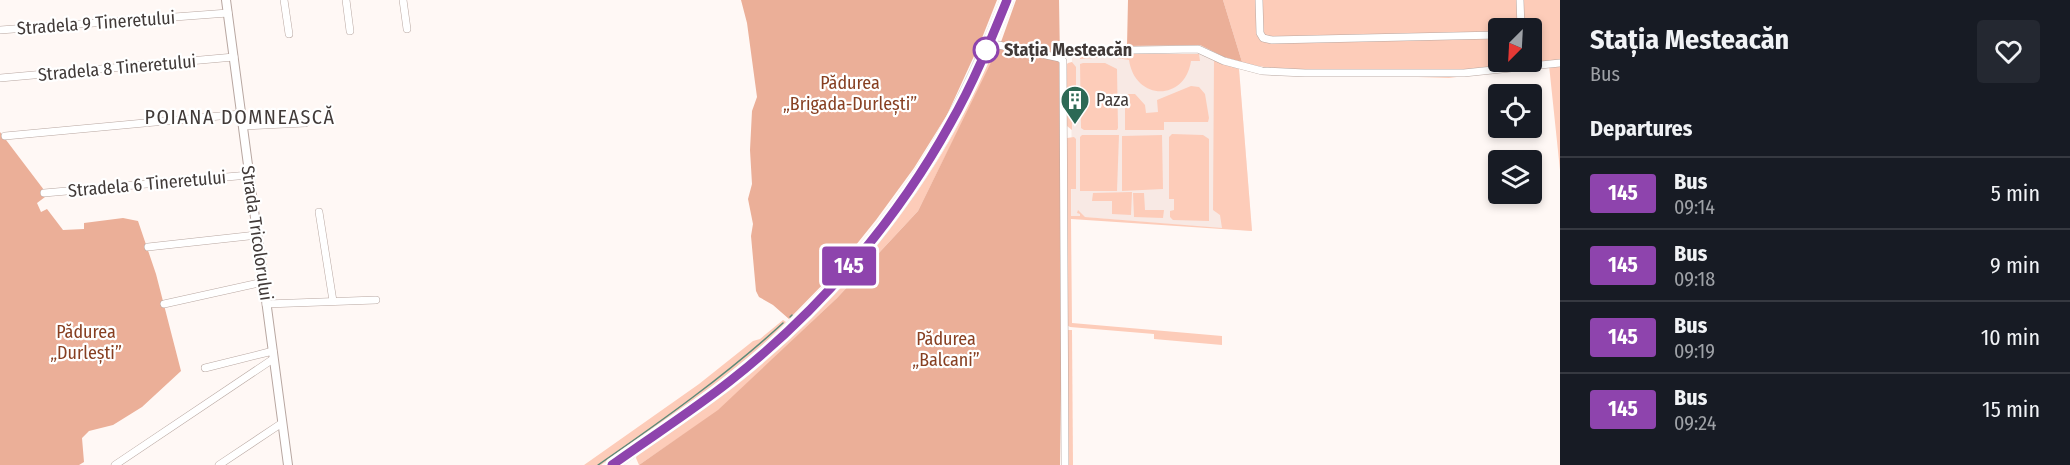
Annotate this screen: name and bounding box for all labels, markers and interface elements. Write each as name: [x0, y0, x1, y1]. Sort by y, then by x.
street label: Stradela 9 Tineretului: [16, 6, 176, 40]
north arrow: [1488, 18, 1542, 72]
map controls: [1488, 18, 1542, 204]
button: heart: [1977, 20, 2040, 83]
text: Stația Mesteacăn: [1590, 23, 1789, 56]
marker: Stația Mesteacăn: [973, 37, 999, 63]
place label: Stația Mesteacăn: [1004, 39, 1132, 62]
street label: Stradela 8 Tineretului: [37, 50, 197, 86]
text: Bus: [1590, 62, 1620, 86]
park label: Pădurea „Brigada-Durlești”: [783, 72, 917, 115]
building icon: Paza: [1059, 84, 1091, 126]
button: locate: [1488, 84, 1542, 138]
place label: Paza: [1096, 89, 1129, 111]
district label: POIANA DOMNEASCĂ: [144, 105, 336, 129]
text: Departures: [1590, 115, 1692, 142]
button: layers: [1488, 150, 1542, 204]
street label: Strada Tricolorului: [237, 164, 277, 302]
street label: Stradela 6 Tineretului: [67, 166, 227, 202]
text: Bus: [1674, 168, 1707, 195]
text: 145: [1608, 180, 1638, 206]
text: 5 min: [1991, 180, 2040, 207]
text: 09:14: [1674, 195, 1715, 219]
text: Bus: [1674, 240, 1707, 267]
line badge: 145: [814, 246, 884, 286]
text: 145: [1608, 252, 1638, 278]
text: 9 min: [1990, 252, 2040, 279]
text: 145: [834, 253, 864, 279]
text: 09:18: [1674, 267, 1715, 291]
text: Bus: [1674, 312, 1707, 339]
park label: Pădurea „Durlești”: [50, 321, 122, 364]
text: 145: [1608, 324, 1638, 350]
text: 10 min: [1981, 324, 2040, 351]
park label: Pădurea „Balcani”: [912, 328, 980, 371]
text: 09:19: [1674, 339, 1715, 363]
text: Bus: [1674, 384, 1707, 411]
text: 145: [1608, 396, 1638, 422]
text: 15 min: [1982, 396, 2040, 423]
text: 09:24: [1674, 411, 1716, 435]

